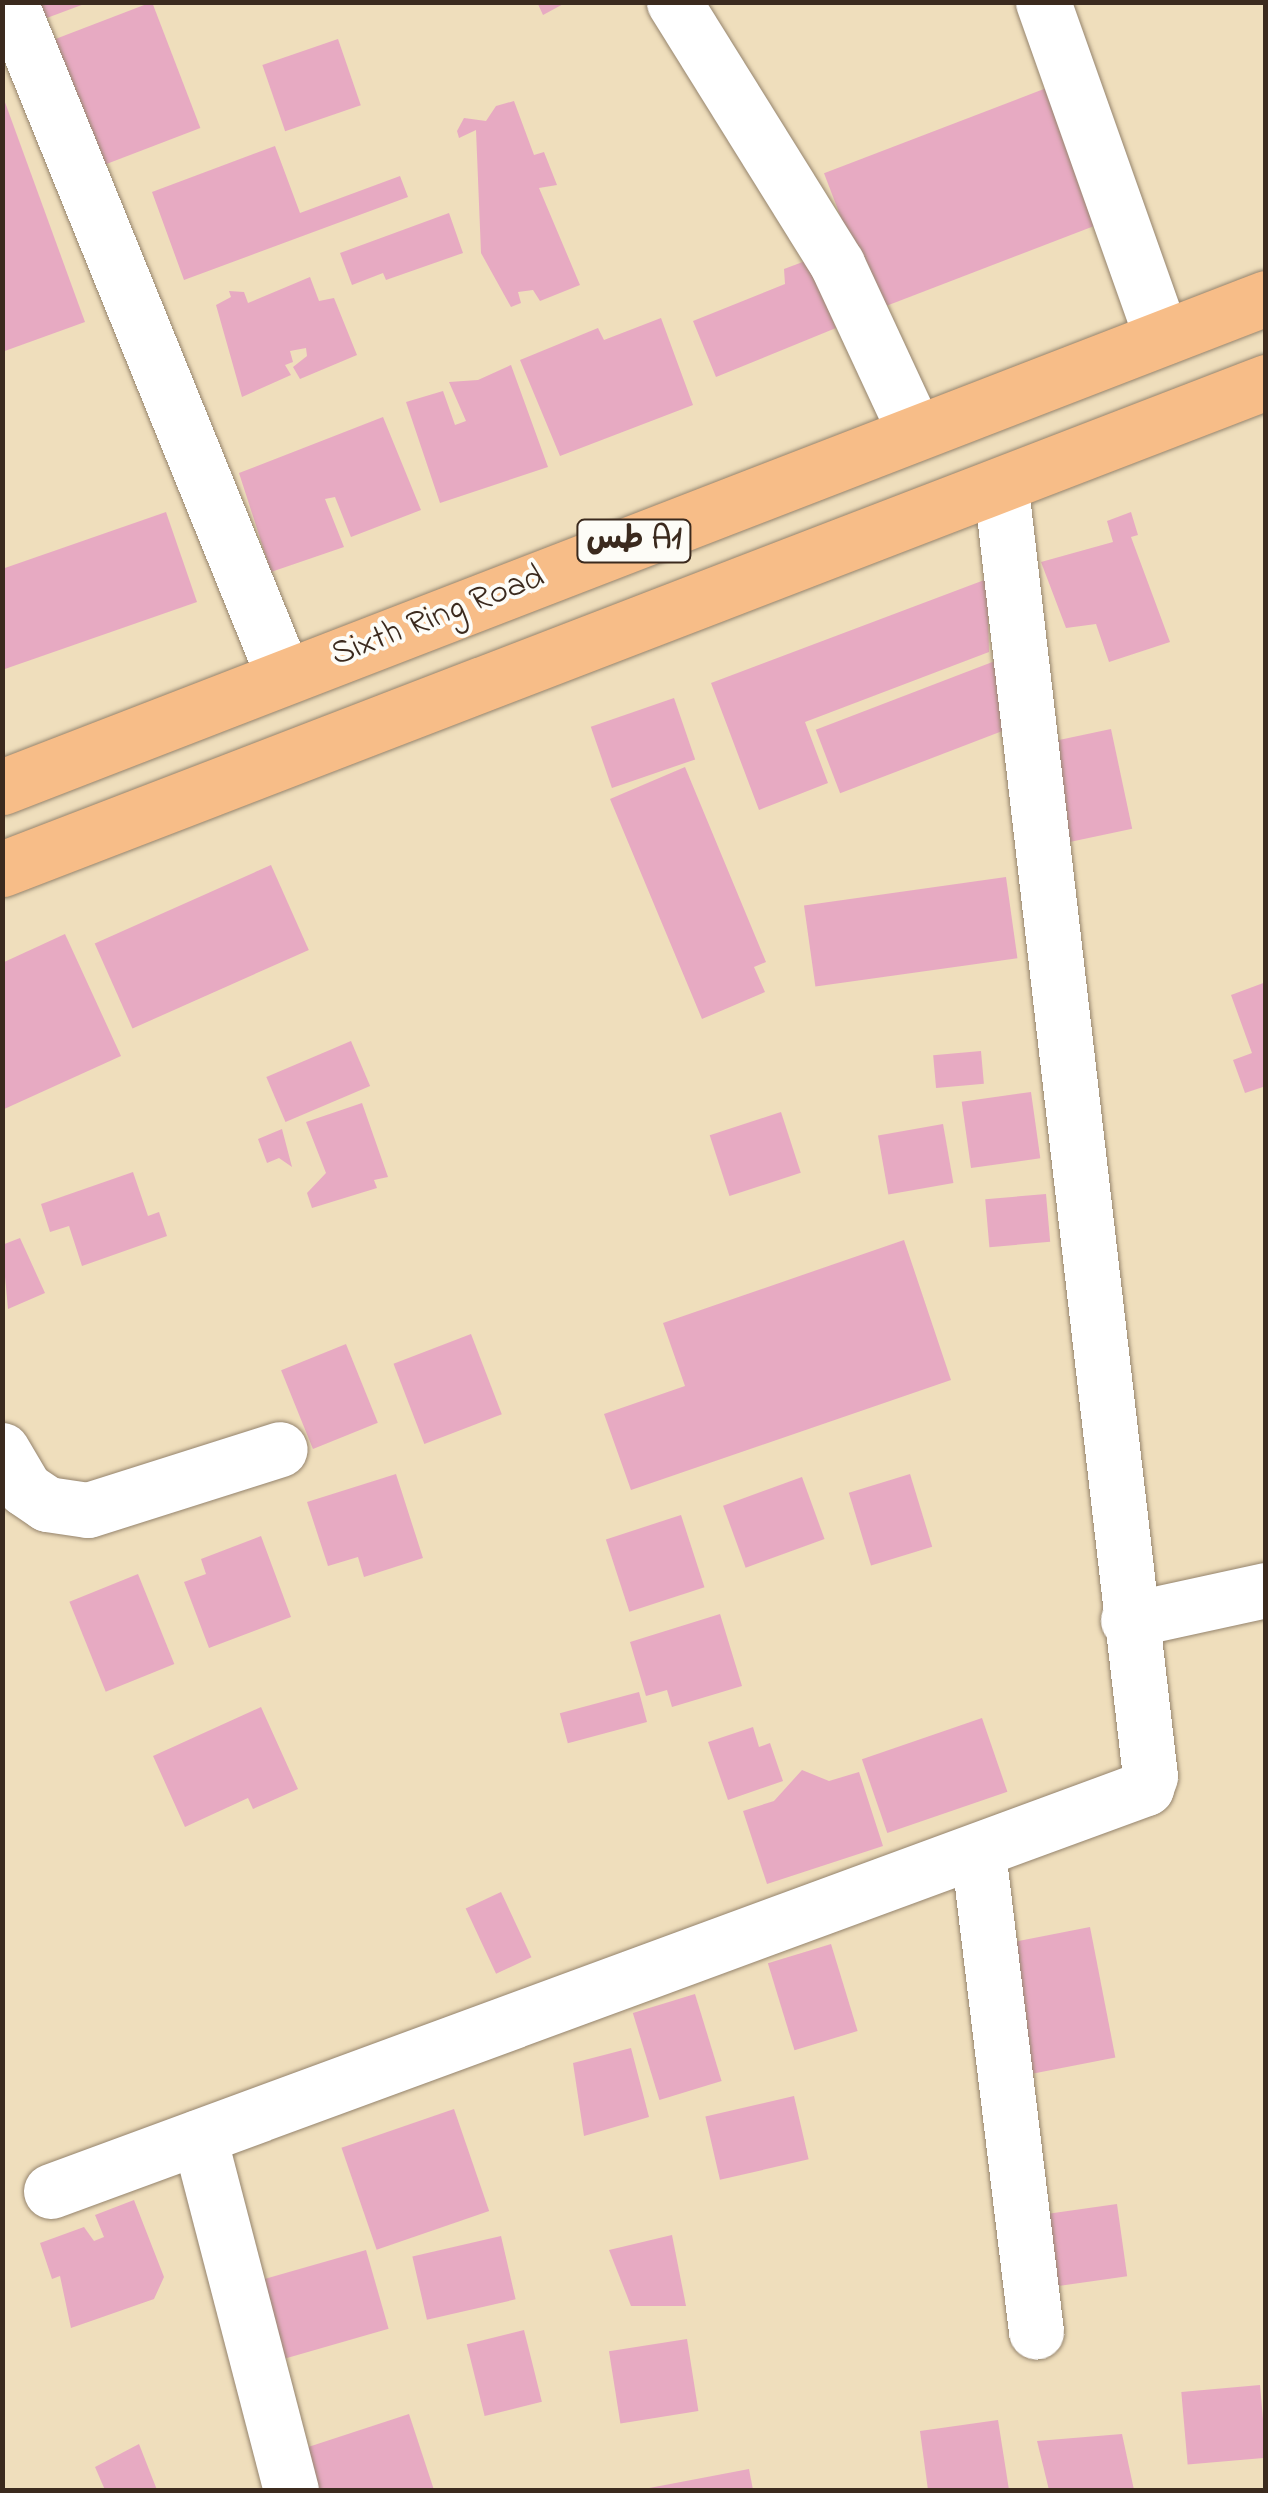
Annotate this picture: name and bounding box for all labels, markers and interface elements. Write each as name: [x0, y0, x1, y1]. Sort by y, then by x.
road number: طس A1: [574, 514, 694, 568]
street label: Sixth Ring Road: [325, 557, 551, 677]

